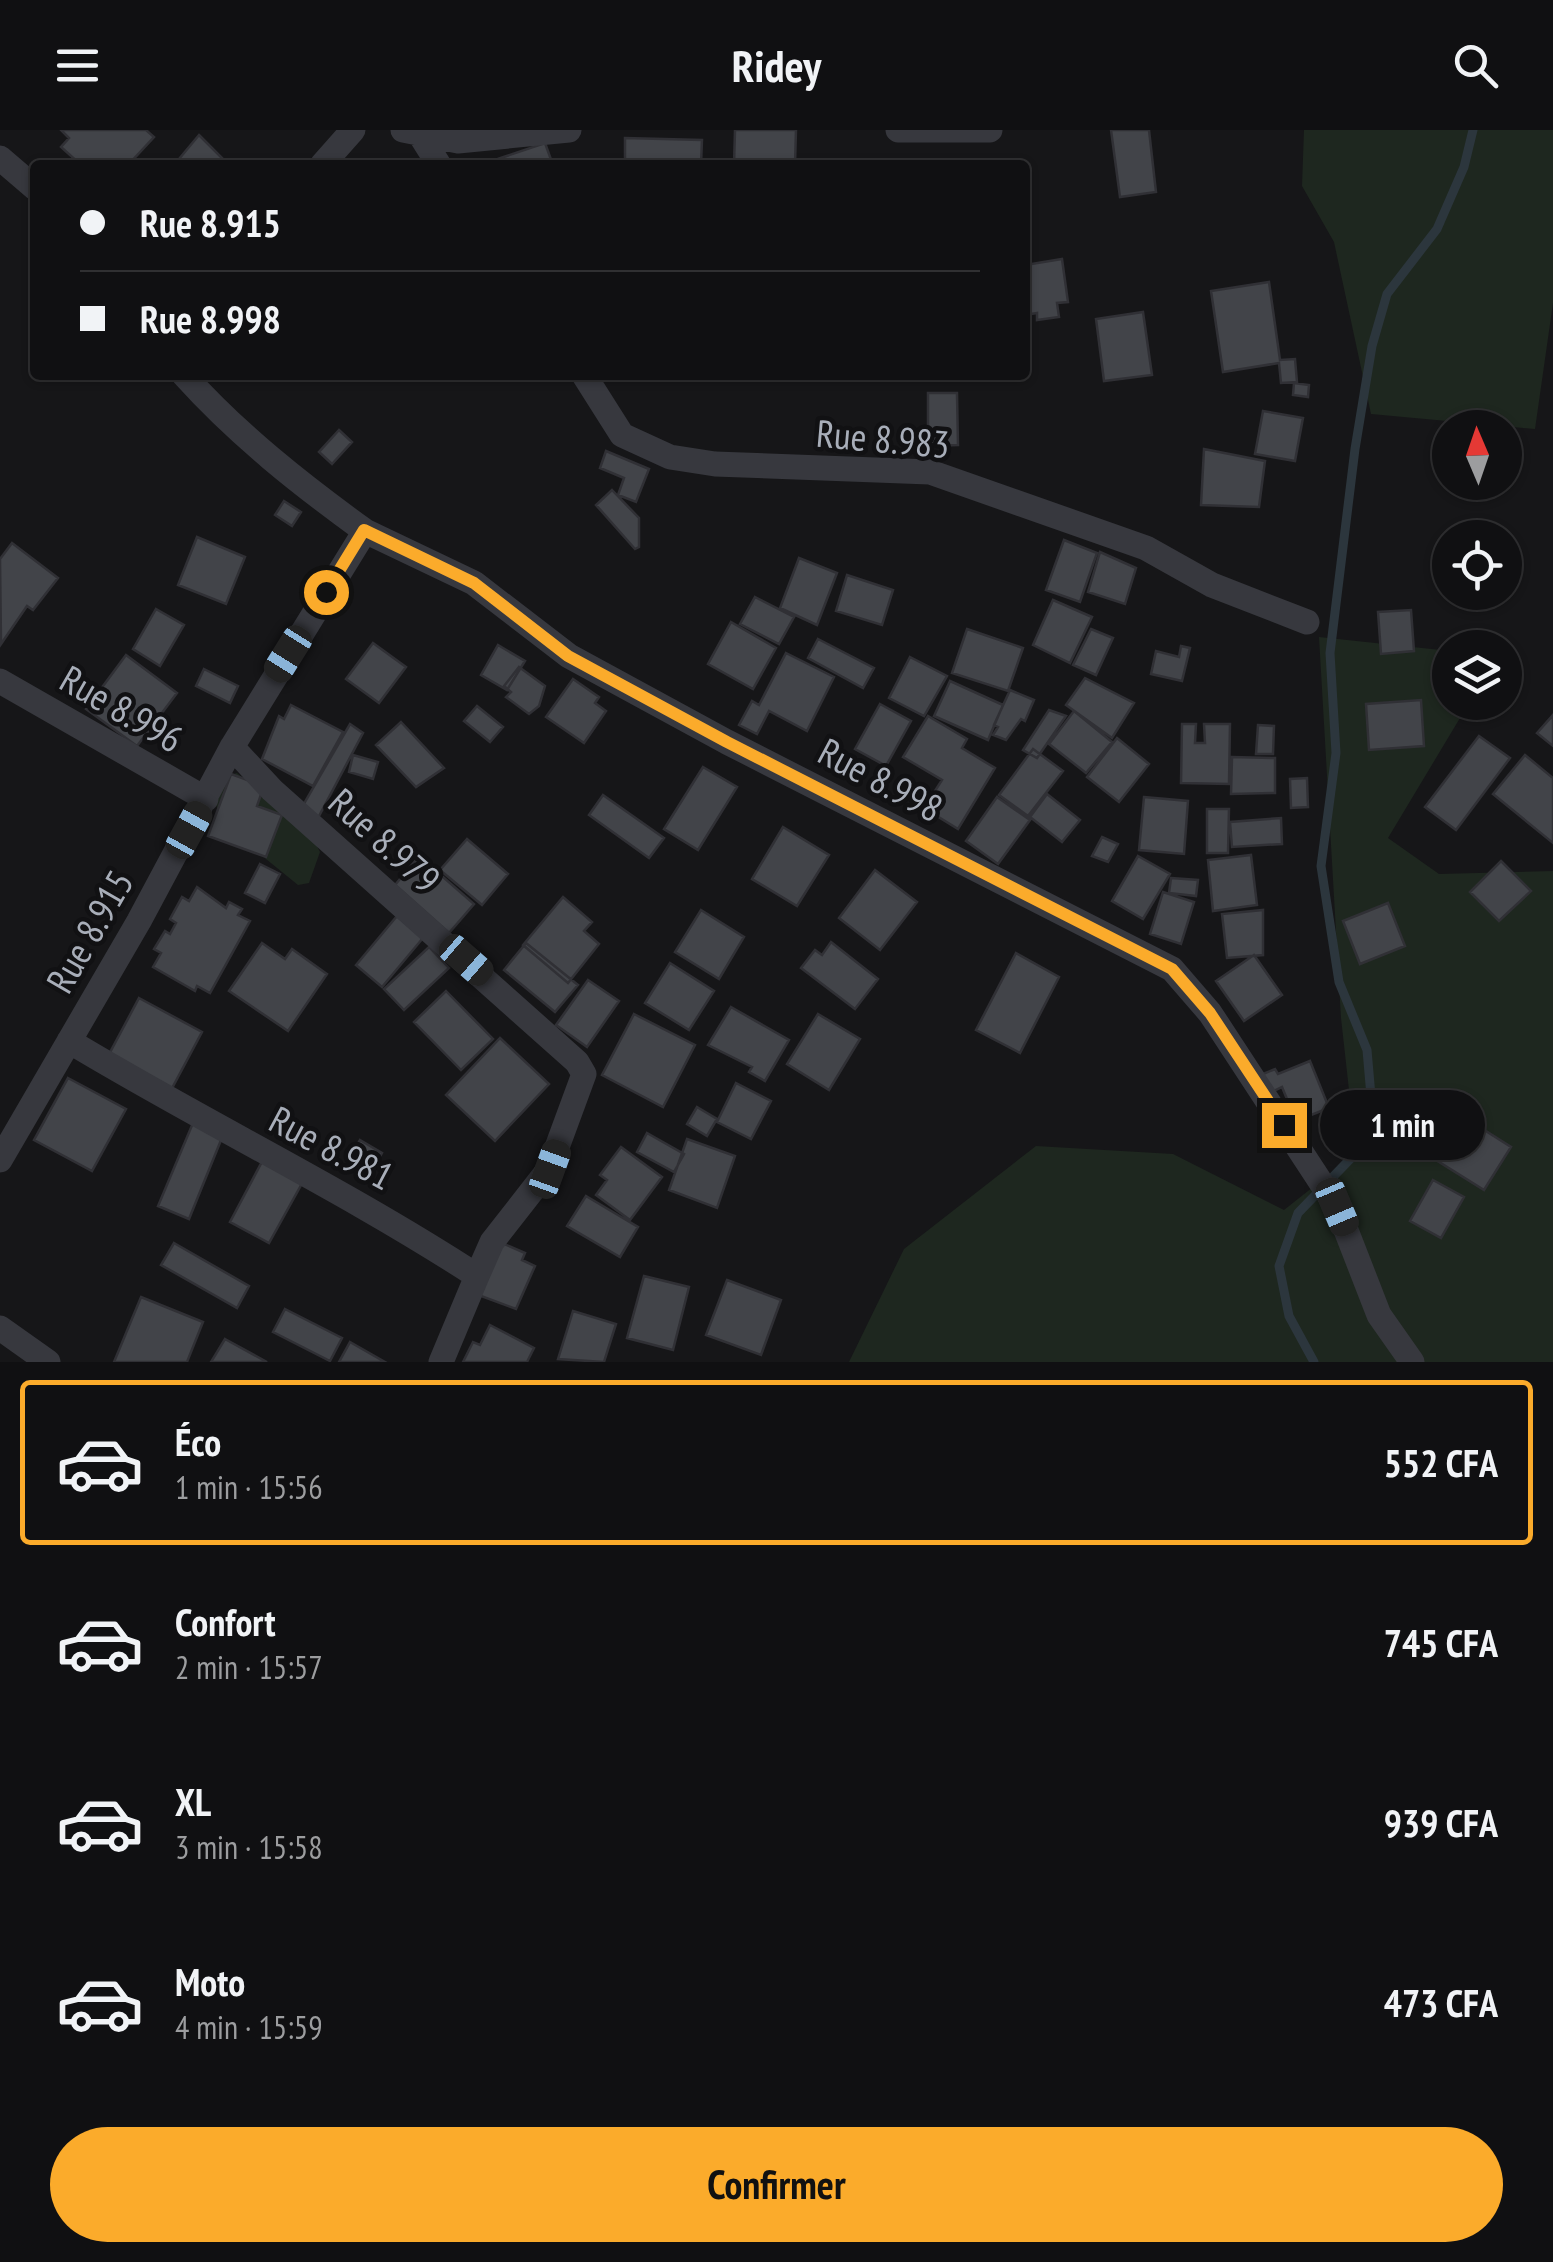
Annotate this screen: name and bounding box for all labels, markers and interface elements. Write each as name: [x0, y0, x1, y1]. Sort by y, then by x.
text: Ridey: [732, 36, 821, 94]
icon: menu: [50, 38, 105, 93]
icon: search: [1448, 38, 1503, 93]
text: Rue 8.915: [140, 198, 281, 247]
text: Rue 8.998: [140, 294, 281, 343]
street label: Rue 8.983: [814, 408, 952, 468]
north arrow: [1432, 410, 1522, 500]
map controls: [1432, 410, 1522, 720]
button: locate: [1432, 520, 1522, 610]
route start: [304, 570, 349, 615]
car: [259, 621, 317, 687]
button: layers: [1432, 630, 1522, 720]
street label: Rue 8.996: [52, 653, 192, 763]
street label: Rue 8.998: [810, 726, 952, 832]
street label: Rue 8.979: [319, 777, 451, 903]
car: [161, 796, 217, 864]
street label: Rue 8.915: [34, 861, 144, 1001]
car: [434, 929, 498, 991]
callout: 1 min: [1319, 1090, 1484, 1160]
street label: Rue 8.981: [261, 1094, 403, 1200]
route end: [1262, 1103, 1307, 1148]
text: 1 min: [1370, 1104, 1435, 1146]
car: [526, 1136, 574, 1202]
car: [1311, 1174, 1363, 1240]
text: Éco: [175, 1417, 221, 1466]
icon: car: [55, 1418, 145, 1508]
text: 552 CFA: [1384, 1438, 1498, 1487]
text: 1 min · 15:56: [175, 1466, 323, 1508]
text: Confort: [175, 1597, 275, 1646]
icon: car: [55, 1598, 145, 1688]
text: 745 CFA: [1384, 1618, 1498, 1667]
text: 2 min · 15:57: [175, 1646, 323, 1688]
text: XL: [175, 1777, 211, 1826]
icon: car: [55, 1778, 145, 1868]
text: 939 CFA: [1384, 1798, 1498, 1847]
text: 3 min · 15:58: [175, 1826, 323, 1868]
text: Moto: [175, 1957, 245, 2006]
icon: car: [55, 1958, 145, 2048]
text: 473 CFA: [1384, 1978, 1498, 2027]
text: 4 min · 15:59: [175, 2006, 323, 2048]
button: Confirmer: [50, 2127, 1503, 2242]

